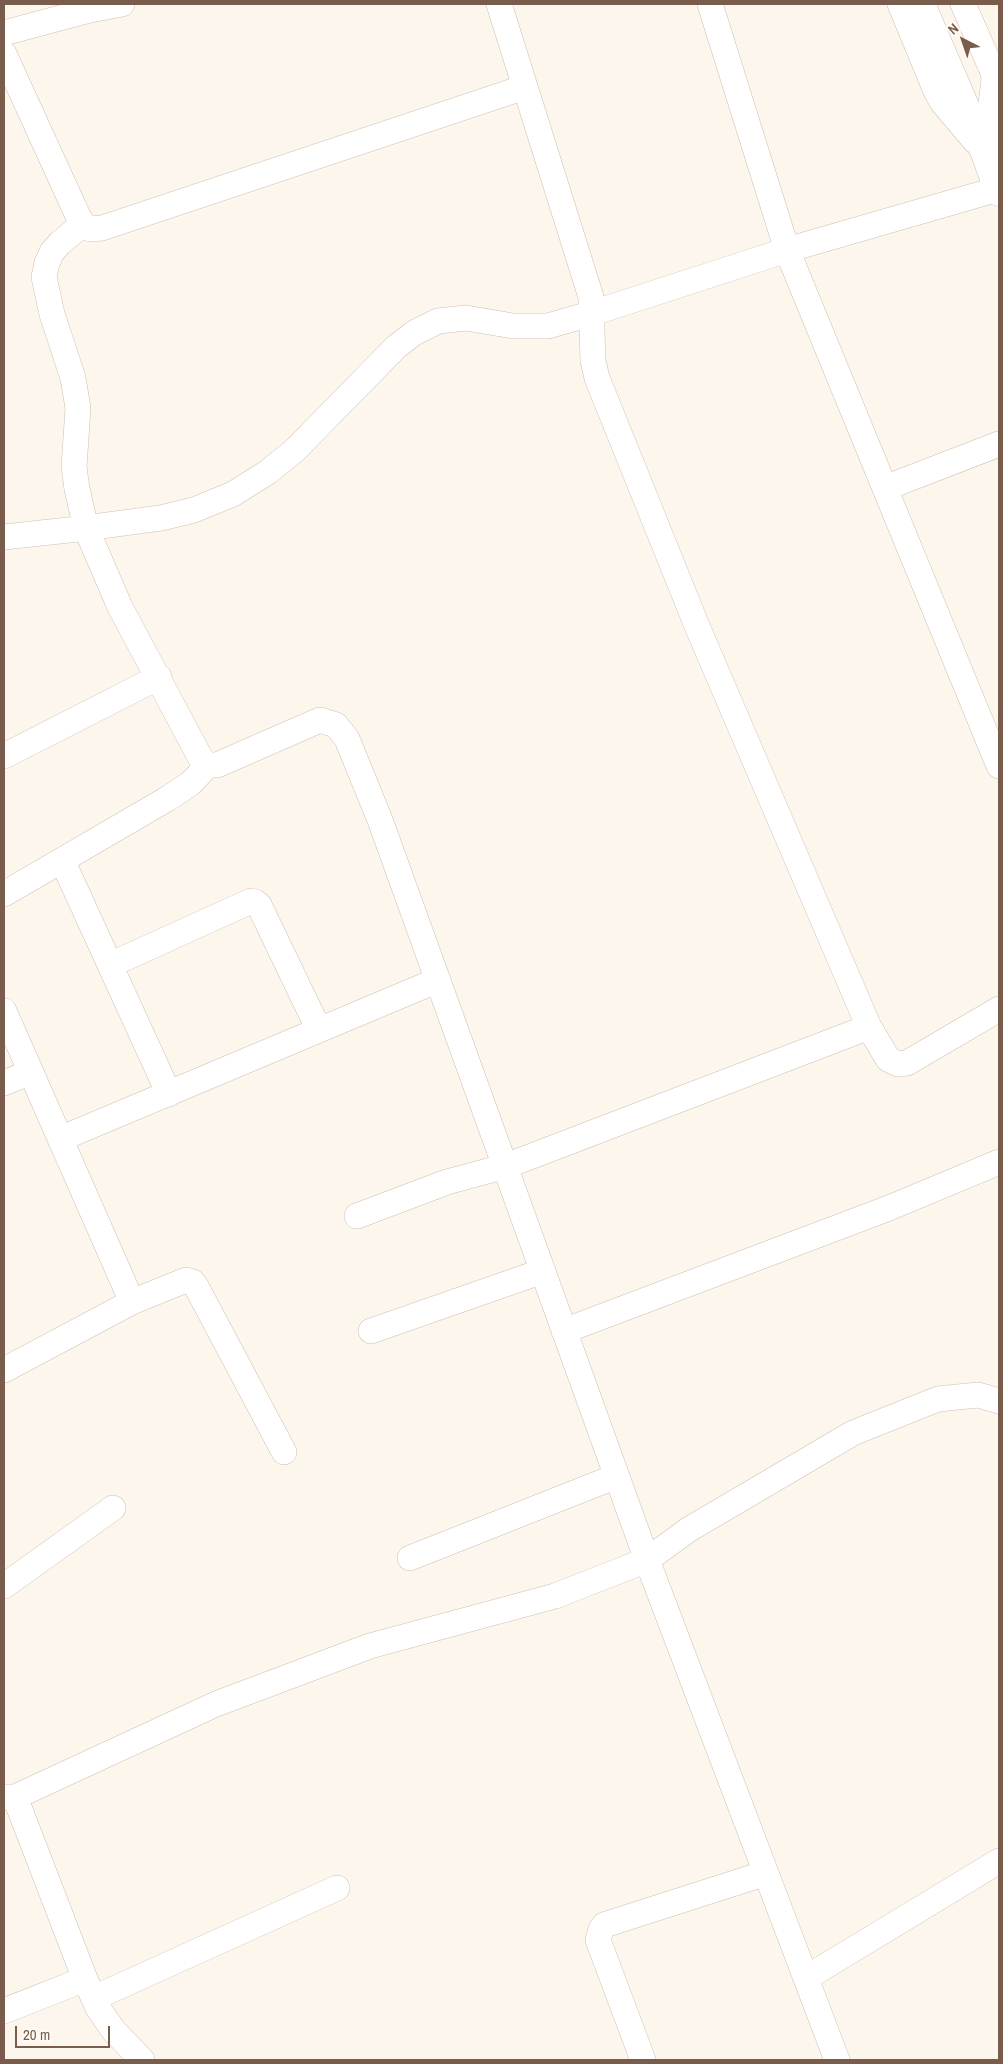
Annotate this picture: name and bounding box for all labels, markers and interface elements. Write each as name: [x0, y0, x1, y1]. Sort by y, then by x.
north arrow: [938, 15, 988, 65]
text: N: [944, 19, 962, 38]
scale bar: [18, 2016, 112, 2048]
text: 20 m: [23, 2024, 50, 2045]

